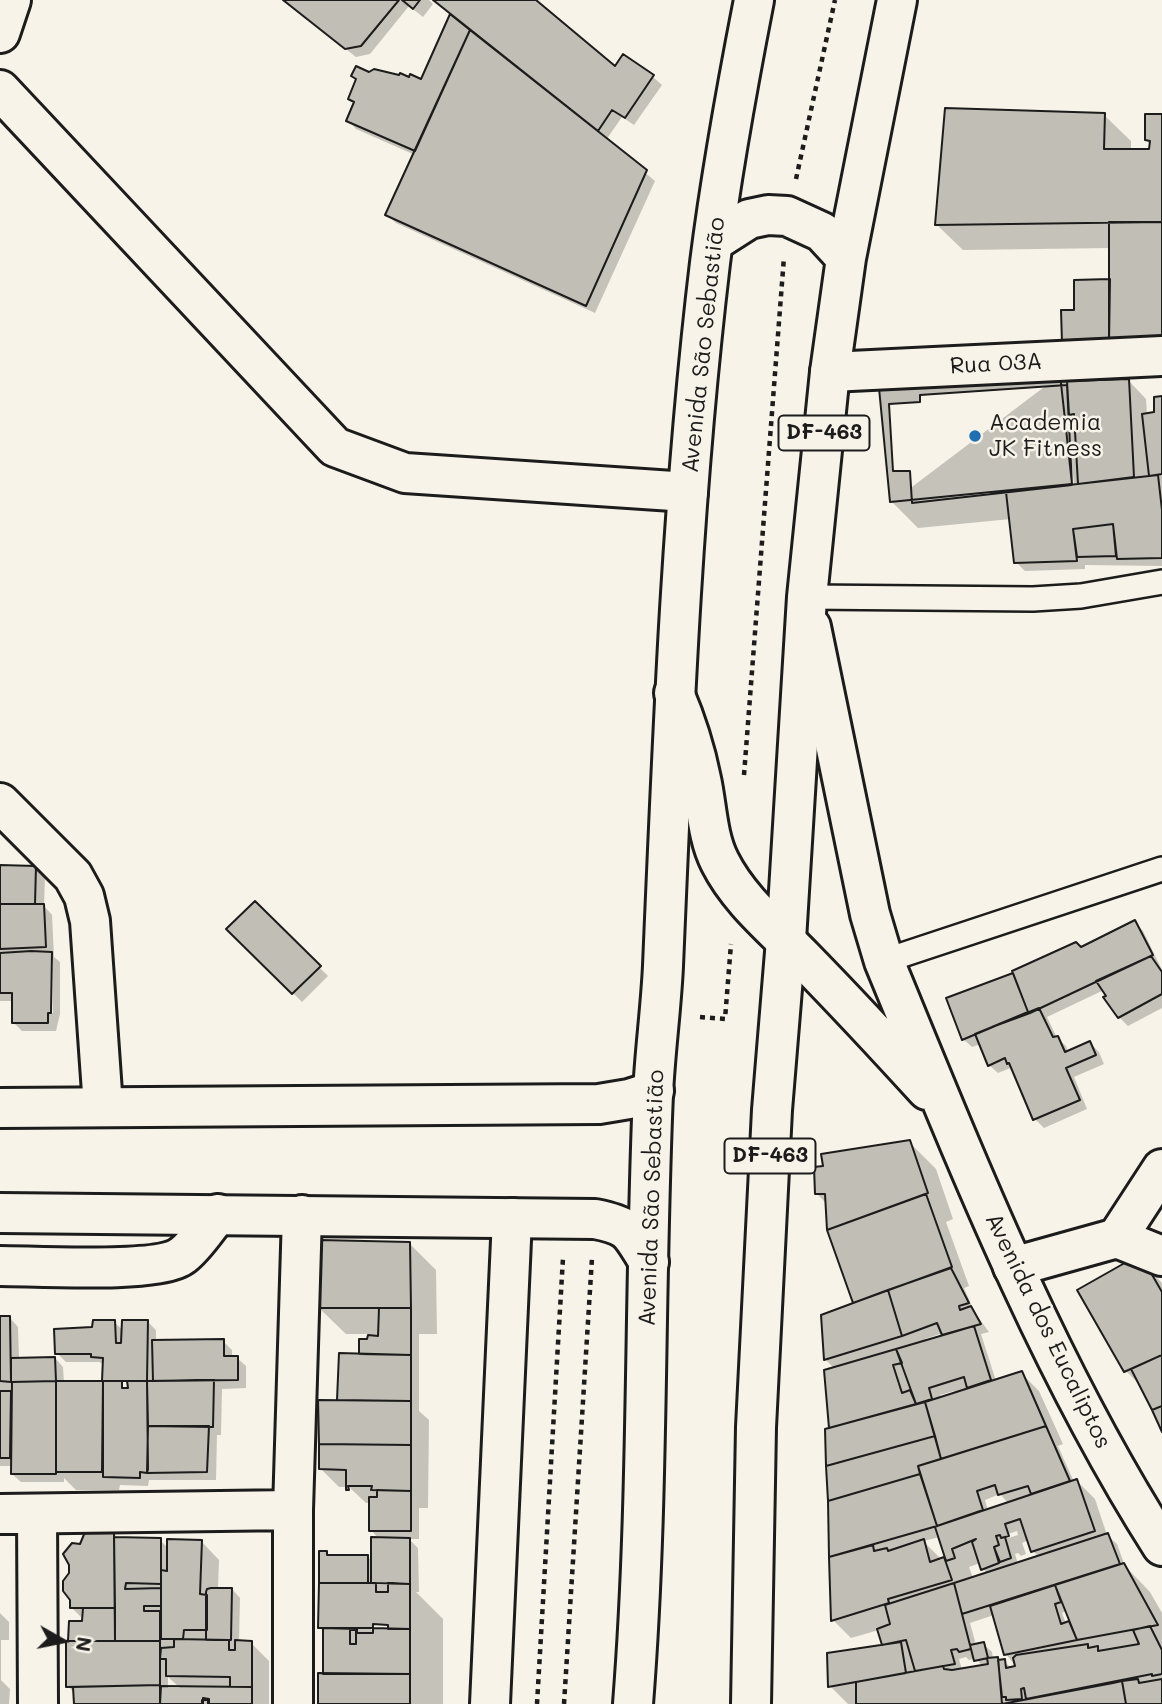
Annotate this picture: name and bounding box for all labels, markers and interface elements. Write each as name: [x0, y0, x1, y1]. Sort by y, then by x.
street label: Avenida São Sebastião: [677, 216, 731, 474]
street label: Rua 03A: [949, 348, 1043, 380]
place label: Academia JK Fitness: [989, 409, 1102, 463]
road number: DF-463: [778, 416, 870, 450]
marker: Academia JK Fitness: [967, 428, 983, 444]
street label: Avenida São Sebastião: [634, 1069, 670, 1327]
road number: DF-463: [724, 1138, 816, 1174]
street label: Avenida dos Eucaliptos: [979, 1209, 1117, 1453]
north arrow: [28, 1606, 98, 1676]
text: N: [71, 1635, 98, 1653]

